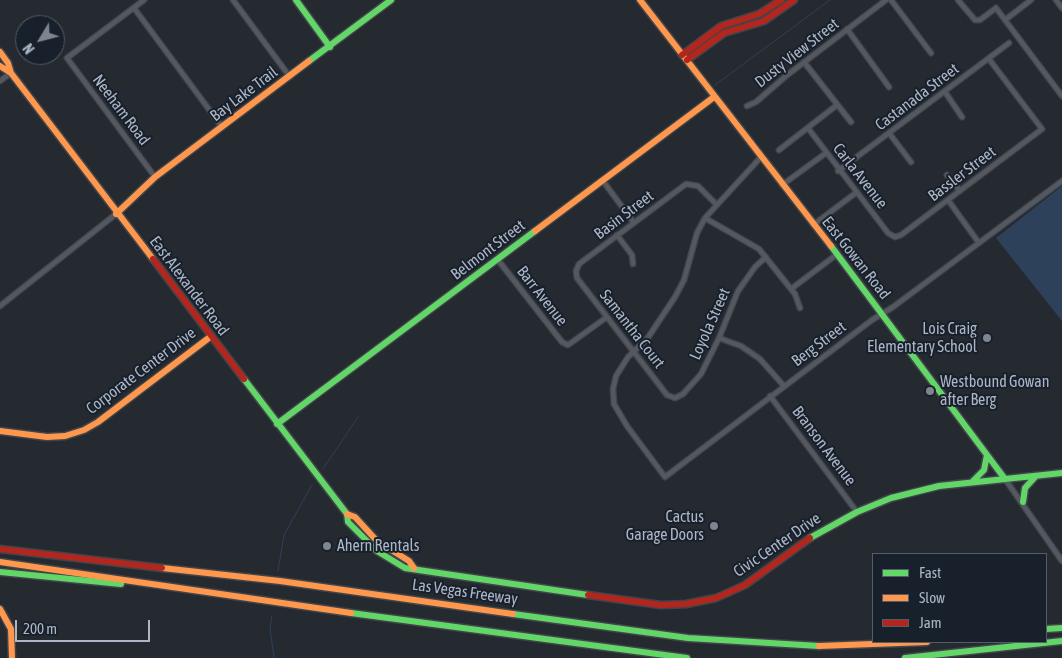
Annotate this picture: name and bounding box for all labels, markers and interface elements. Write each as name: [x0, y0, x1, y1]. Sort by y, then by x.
street label: Dusty View Street: [751, 14, 843, 92]
north arrow: [15, 15, 65, 65]
text: N: [20, 40, 38, 57]
street label: Castanada Street: [871, 59, 963, 135]
street label: Bay Lake Trail: [207, 62, 281, 126]
street label: Neeham Road: [88, 71, 154, 149]
street label: Carla Avenue: [829, 140, 891, 212]
street label: Bassler Street: [924, 142, 1000, 206]
street label: Basin Street: [591, 186, 657, 244]
street label: East Gowan Road: [818, 213, 894, 303]
street label: Belmont Street: [447, 216, 529, 284]
street label: East Alexander Road: [145, 232, 233, 340]
street label: Barr Avenue: [513, 262, 571, 330]
street label: Loyola Street: [686, 285, 734, 363]
street label: Samantha Court: [595, 286, 669, 372]
street label: Berg Street: [788, 317, 850, 371]
place label: Lois Craig Elementary School: [867, 319, 977, 357]
street label: Corporate Center Drive: [82, 324, 200, 418]
marker: Lois Craig Elementary School: [981, 332, 993, 344]
place label: Westbound Gowan after Berg: [940, 372, 1049, 410]
marker: Westbound Gowan after Berg: [924, 385, 936, 397]
street label: Branson Avenue: [788, 402, 860, 490]
place label: Cactus Garage Doors: [626, 507, 704, 545]
street label: Civic Center Drive: [730, 509, 824, 581]
marker: Cactus Garage Doors: [708, 520, 720, 532]
place label: Ahern Rentals: [337, 536, 419, 556]
marker: Ahern Rentals: [321, 540, 333, 552]
legend: [872, 553, 1047, 643]
text: Fast: [919, 564, 941, 581]
street label: Las Vegas Freeway: [411, 575, 519, 609]
text: Slow: [919, 589, 945, 606]
scale bar: [18, 610, 152, 642]
text: Jam: [919, 614, 942, 631]
text: 200 m: [23, 620, 57, 637]

